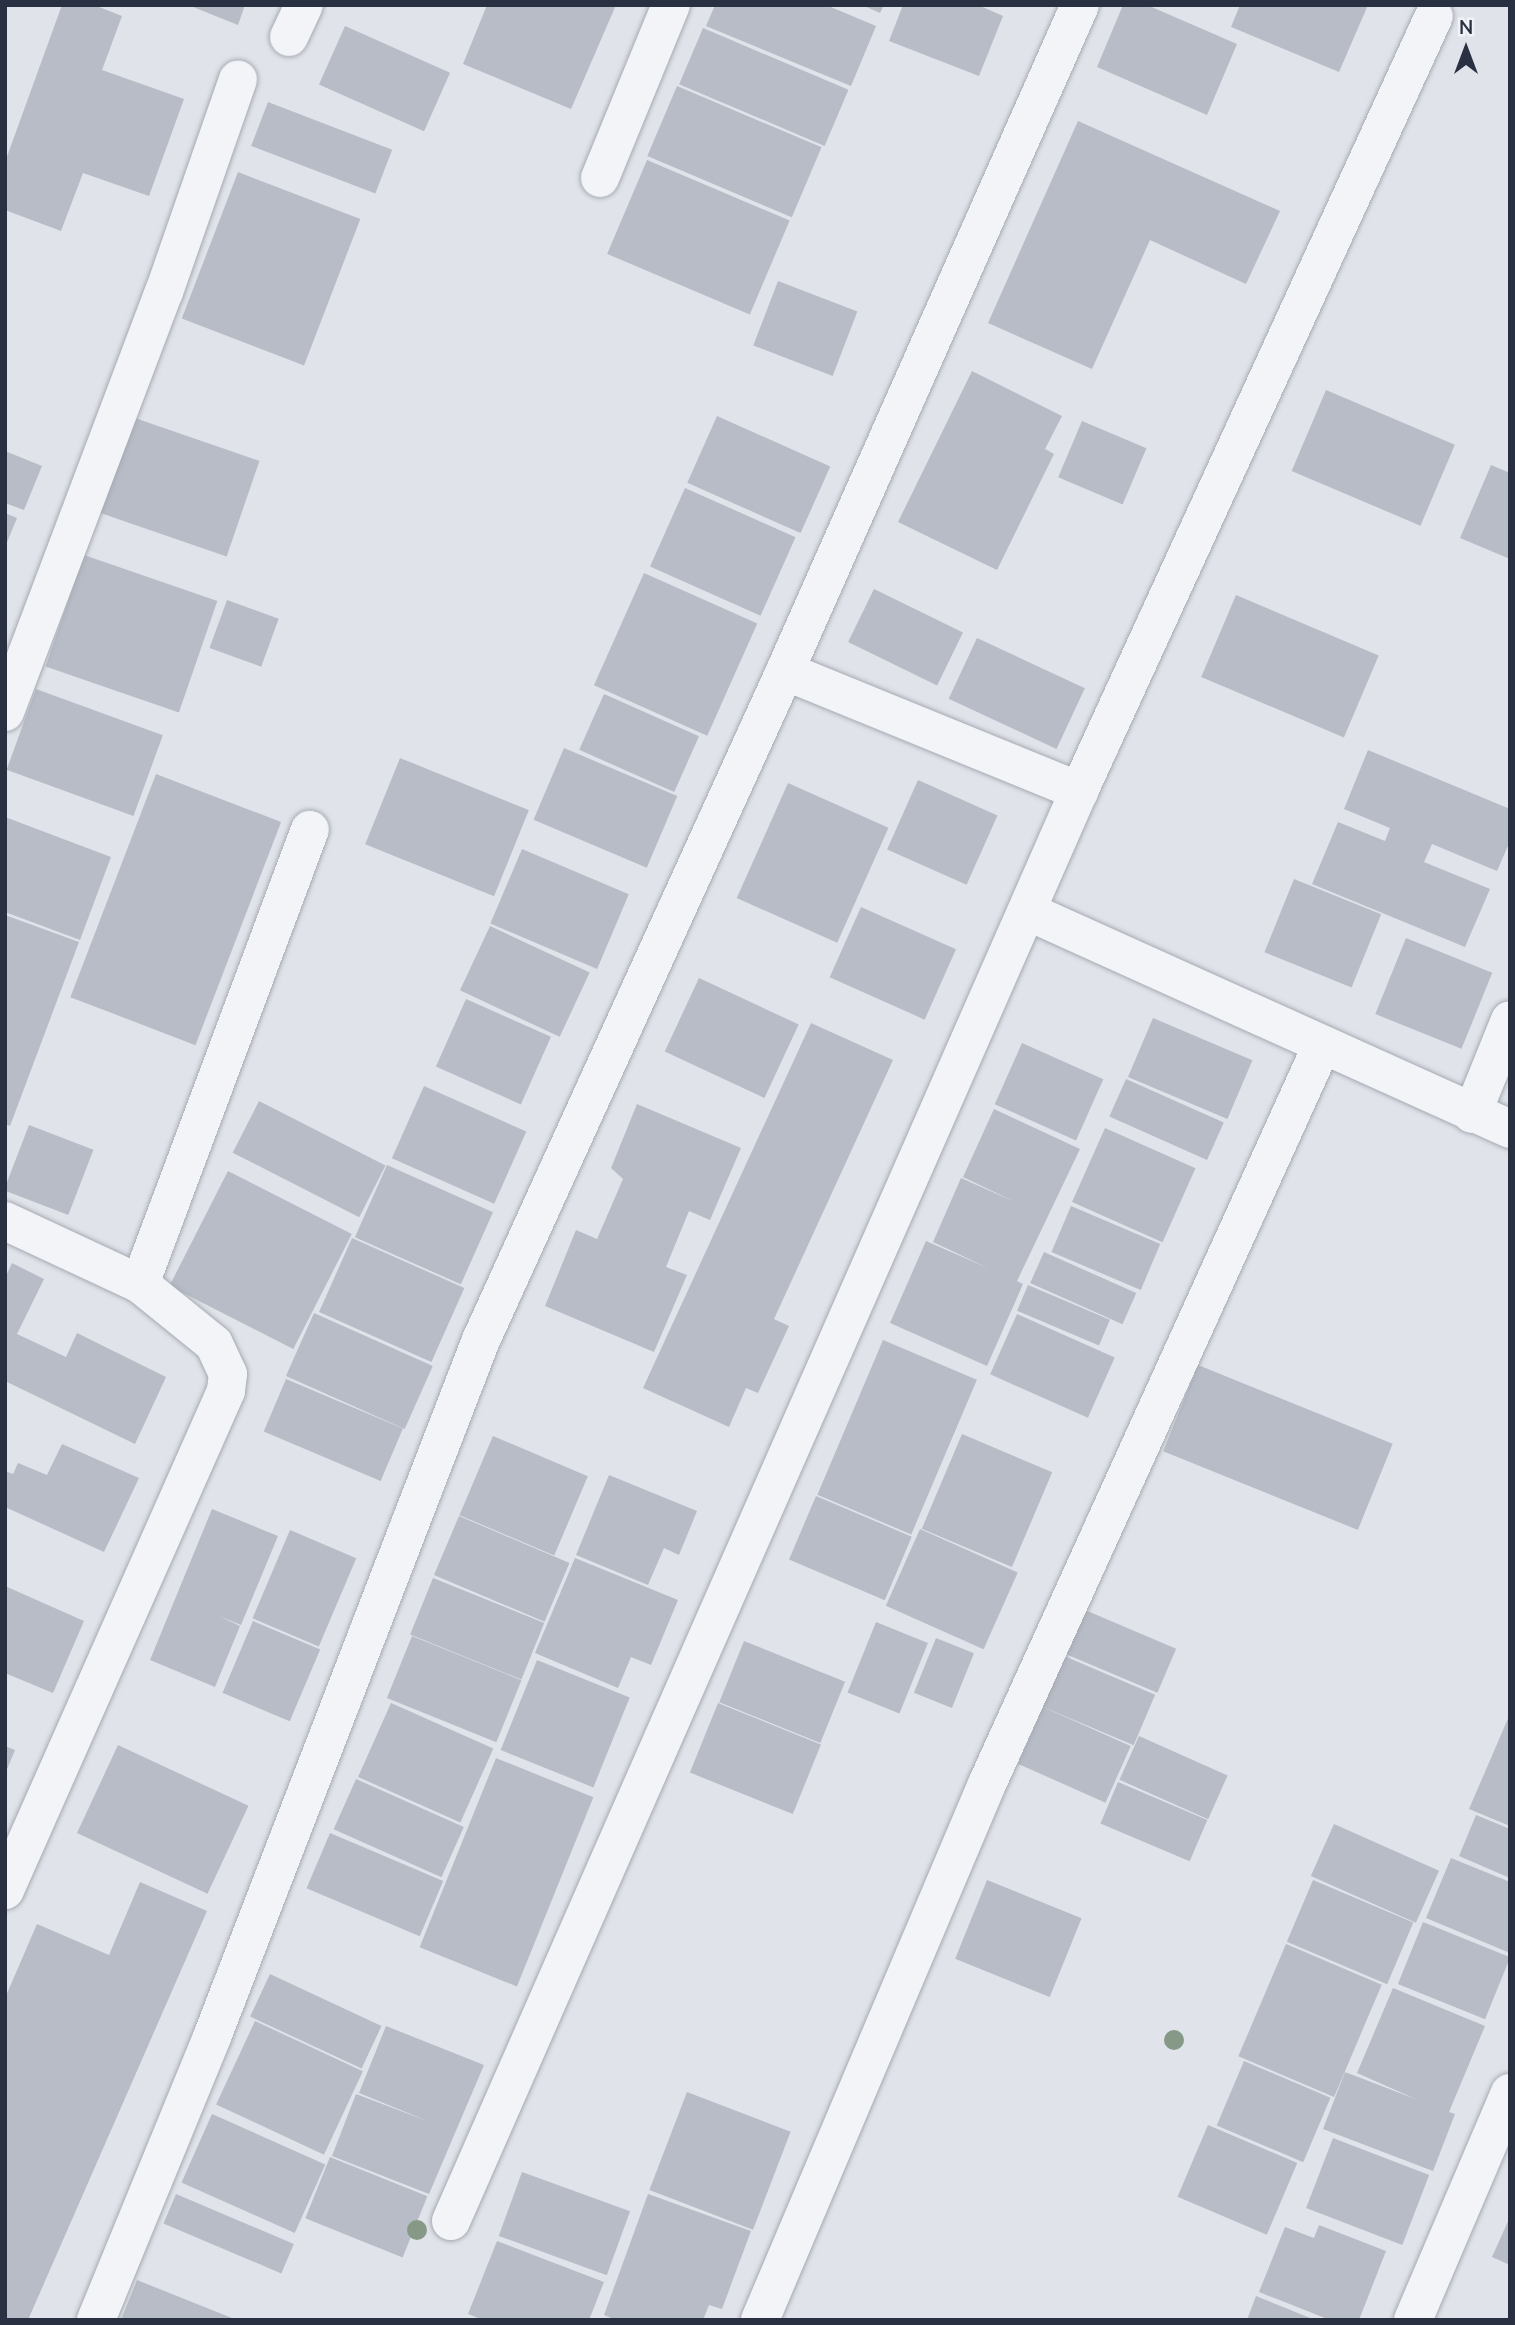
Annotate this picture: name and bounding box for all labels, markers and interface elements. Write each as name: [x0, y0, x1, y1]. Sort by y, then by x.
north arrow: [1431, 14, 1501, 84]
text: N: [1459, 15, 1473, 41]

